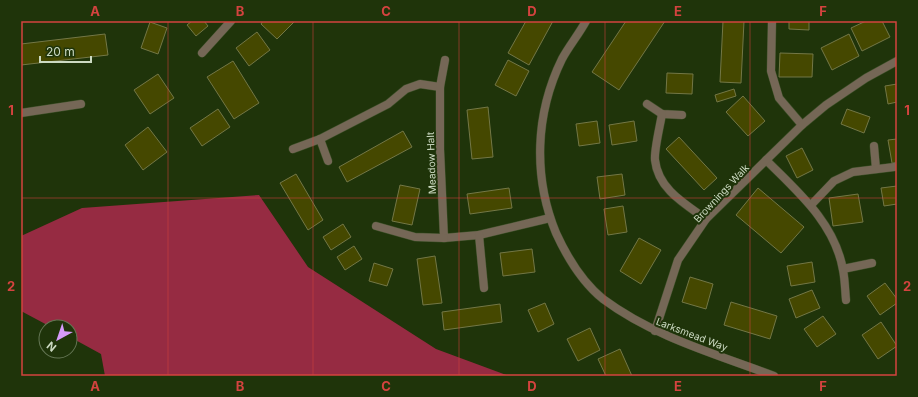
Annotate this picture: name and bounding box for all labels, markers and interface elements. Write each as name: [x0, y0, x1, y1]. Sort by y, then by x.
text: A: [90, 3, 100, 19]
text: B: [236, 3, 245, 19]
text: C: [381, 3, 391, 19]
text: D: [527, 3, 537, 19]
text: E: [674, 3, 682, 19]
text: F: [819, 3, 827, 19]
scale bar: [40, 38, 91, 64]
text: 20 m: [46, 44, 75, 59]
text: 1: [8, 102, 14, 118]
text: 1: [904, 102, 910, 118]
street label: Meadow Halt: [424, 131, 438, 194]
street label: Brownings Walk: [691, 161, 751, 225]
text: 2: [7, 278, 15, 294]
text: 2: [903, 278, 911, 294]
street label: Larksmead Way: [655, 315, 730, 353]
north arrow: [38, 319, 78, 359]
text: N: [44, 339, 59, 355]
text: A: [90, 378, 100, 394]
text: B: [236, 378, 245, 394]
text: C: [381, 378, 391, 394]
text: D: [527, 378, 537, 394]
text: E: [674, 378, 682, 394]
text: F: [819, 378, 827, 394]

